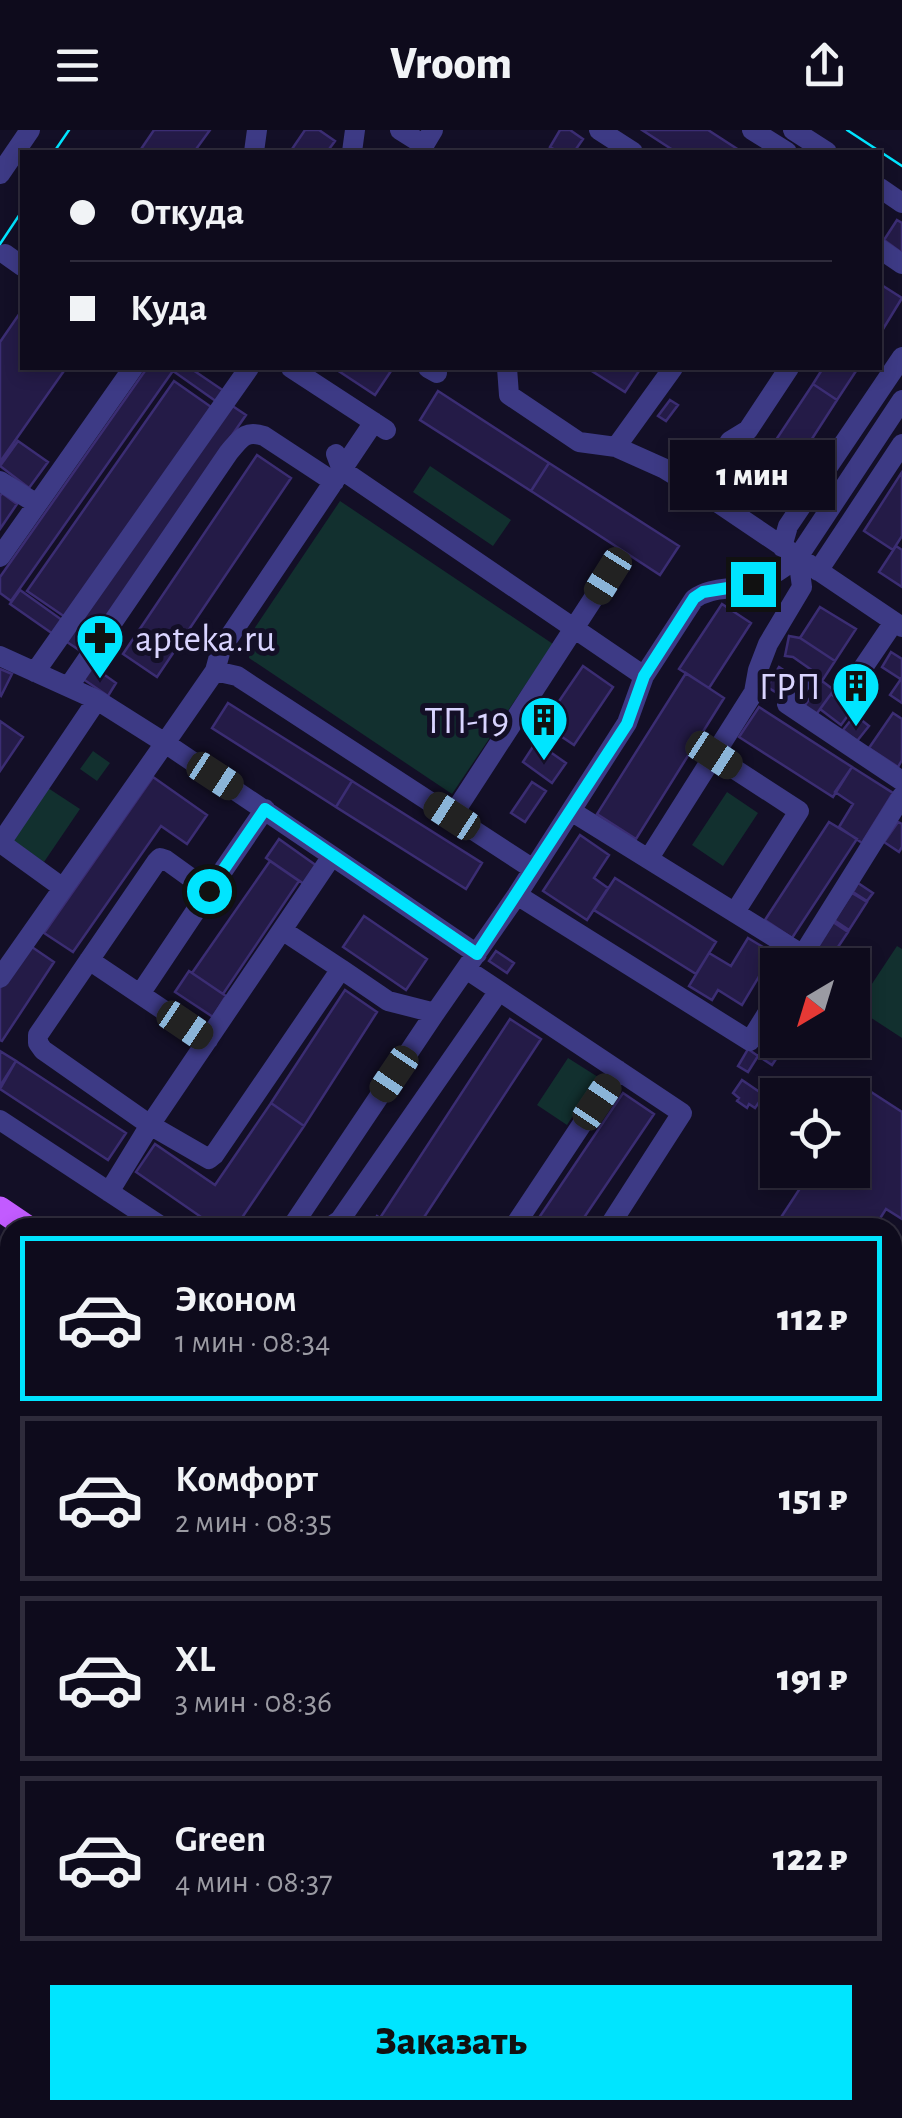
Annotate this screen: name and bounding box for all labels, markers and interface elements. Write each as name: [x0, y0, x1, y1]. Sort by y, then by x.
icon: menu: [50, 38, 105, 93]
icon: share: [797, 38, 852, 93]
text: Vroom: [390, 42, 512, 87]
text: Откуда: [130, 194, 244, 232]
text: Куда: [130, 290, 207, 328]
callout: 1 мин: [670, 439, 836, 509]
text: 1 мин: [716, 459, 789, 491]
car: [579, 543, 637, 609]
route end: [731, 562, 776, 607]
pharmacy icon: apteka.ru: [74, 612, 126, 680]
place label: apteka.ru: [135, 621, 276, 659]
building icon: ГРП: [830, 660, 882, 728]
place label: ГРП: [758, 669, 821, 707]
building icon: ТП-19: [518, 694, 570, 762]
place label: ТП-19: [424, 703, 509, 741]
car: [681, 726, 747, 784]
car: [182, 747, 248, 805]
car: [419, 787, 485, 845]
route start: [187, 869, 232, 914]
north arrow: [760, 948, 870, 1058]
map controls: [760, 948, 870, 1188]
car: [152, 996, 218, 1054]
car: [365, 1041, 423, 1107]
car: [568, 1069, 626, 1135]
button: locate: [760, 1078, 870, 1188]
icon: car: [55, 1274, 145, 1364]
text: Эконом: [175, 1281, 297, 1319]
text: 112 ₽: [777, 1300, 847, 1338]
text: 1 мин · 08:34: [175, 1326, 330, 1358]
icon: car: [55, 1454, 145, 1544]
text: Комфорт: [175, 1461, 318, 1499]
text: 151 ₽: [779, 1480, 847, 1518]
text: 2 мин · 08:35: [175, 1506, 332, 1538]
icon: car: [55, 1634, 145, 1724]
text: XL: [175, 1641, 215, 1679]
text: 191 ₽: [777, 1660, 847, 1698]
text: 3 мин · 08:36: [175, 1686, 332, 1718]
icon: car: [55, 1814, 145, 1904]
text: Green: [175, 1821, 266, 1859]
text: 122 ₽: [773, 1840, 847, 1878]
text: 4 мин · 08:37: [175, 1866, 333, 1898]
button: Заказать: [50, 1985, 852, 2100]

